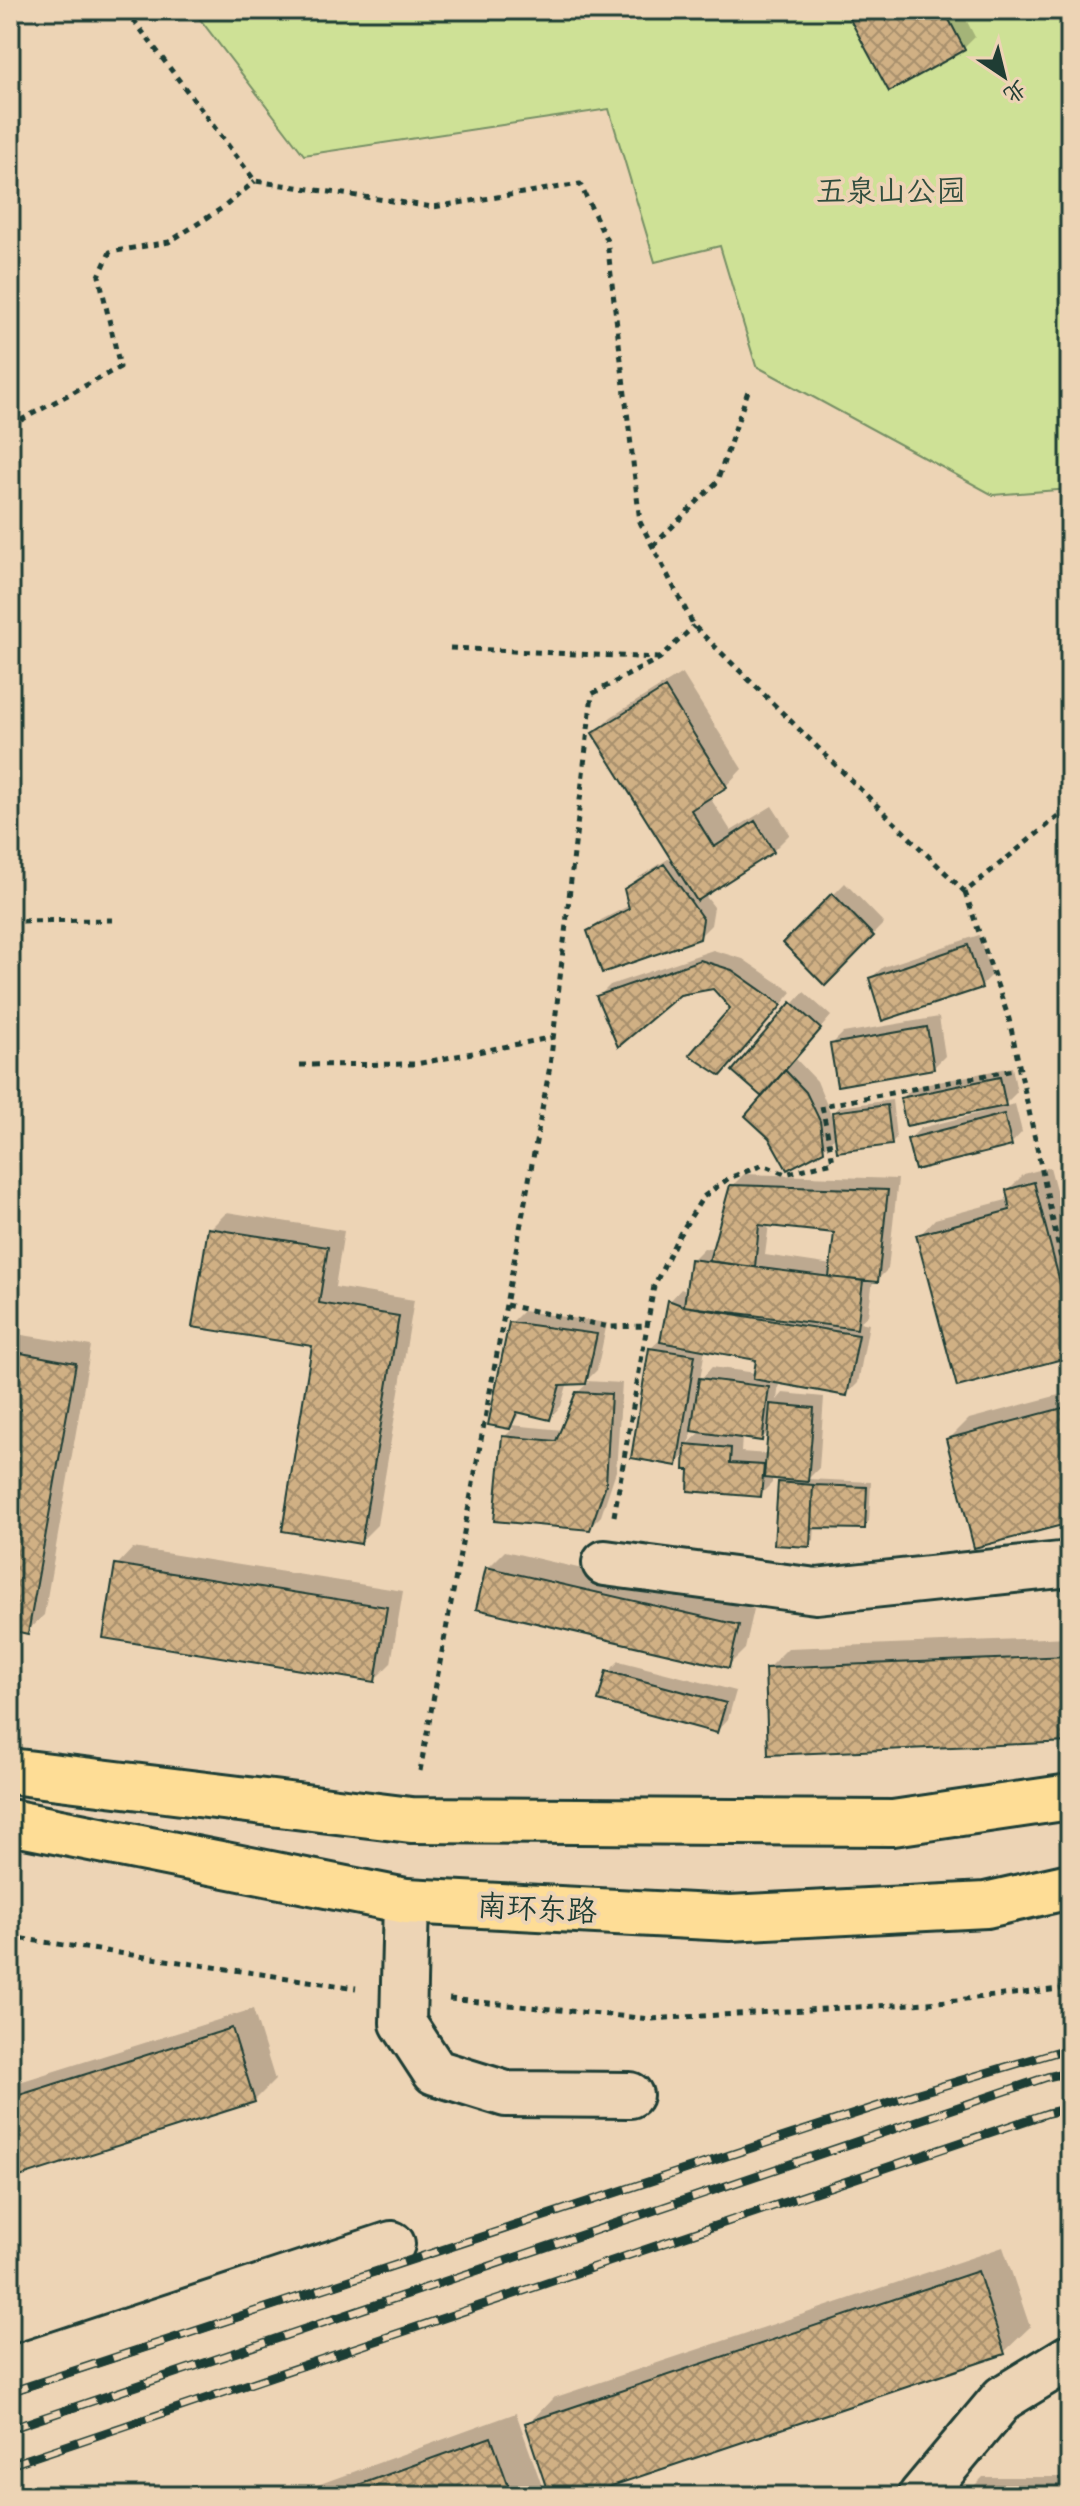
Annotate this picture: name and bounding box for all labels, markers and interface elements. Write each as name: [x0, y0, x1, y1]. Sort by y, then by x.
north arrow: [964, 36, 1044, 116]
text: 北: [998, 75, 1032, 109]
park label: 五泉山公园: [816, 172, 966, 209]
street label: 南环东路: [476, 1886, 598, 1930]

